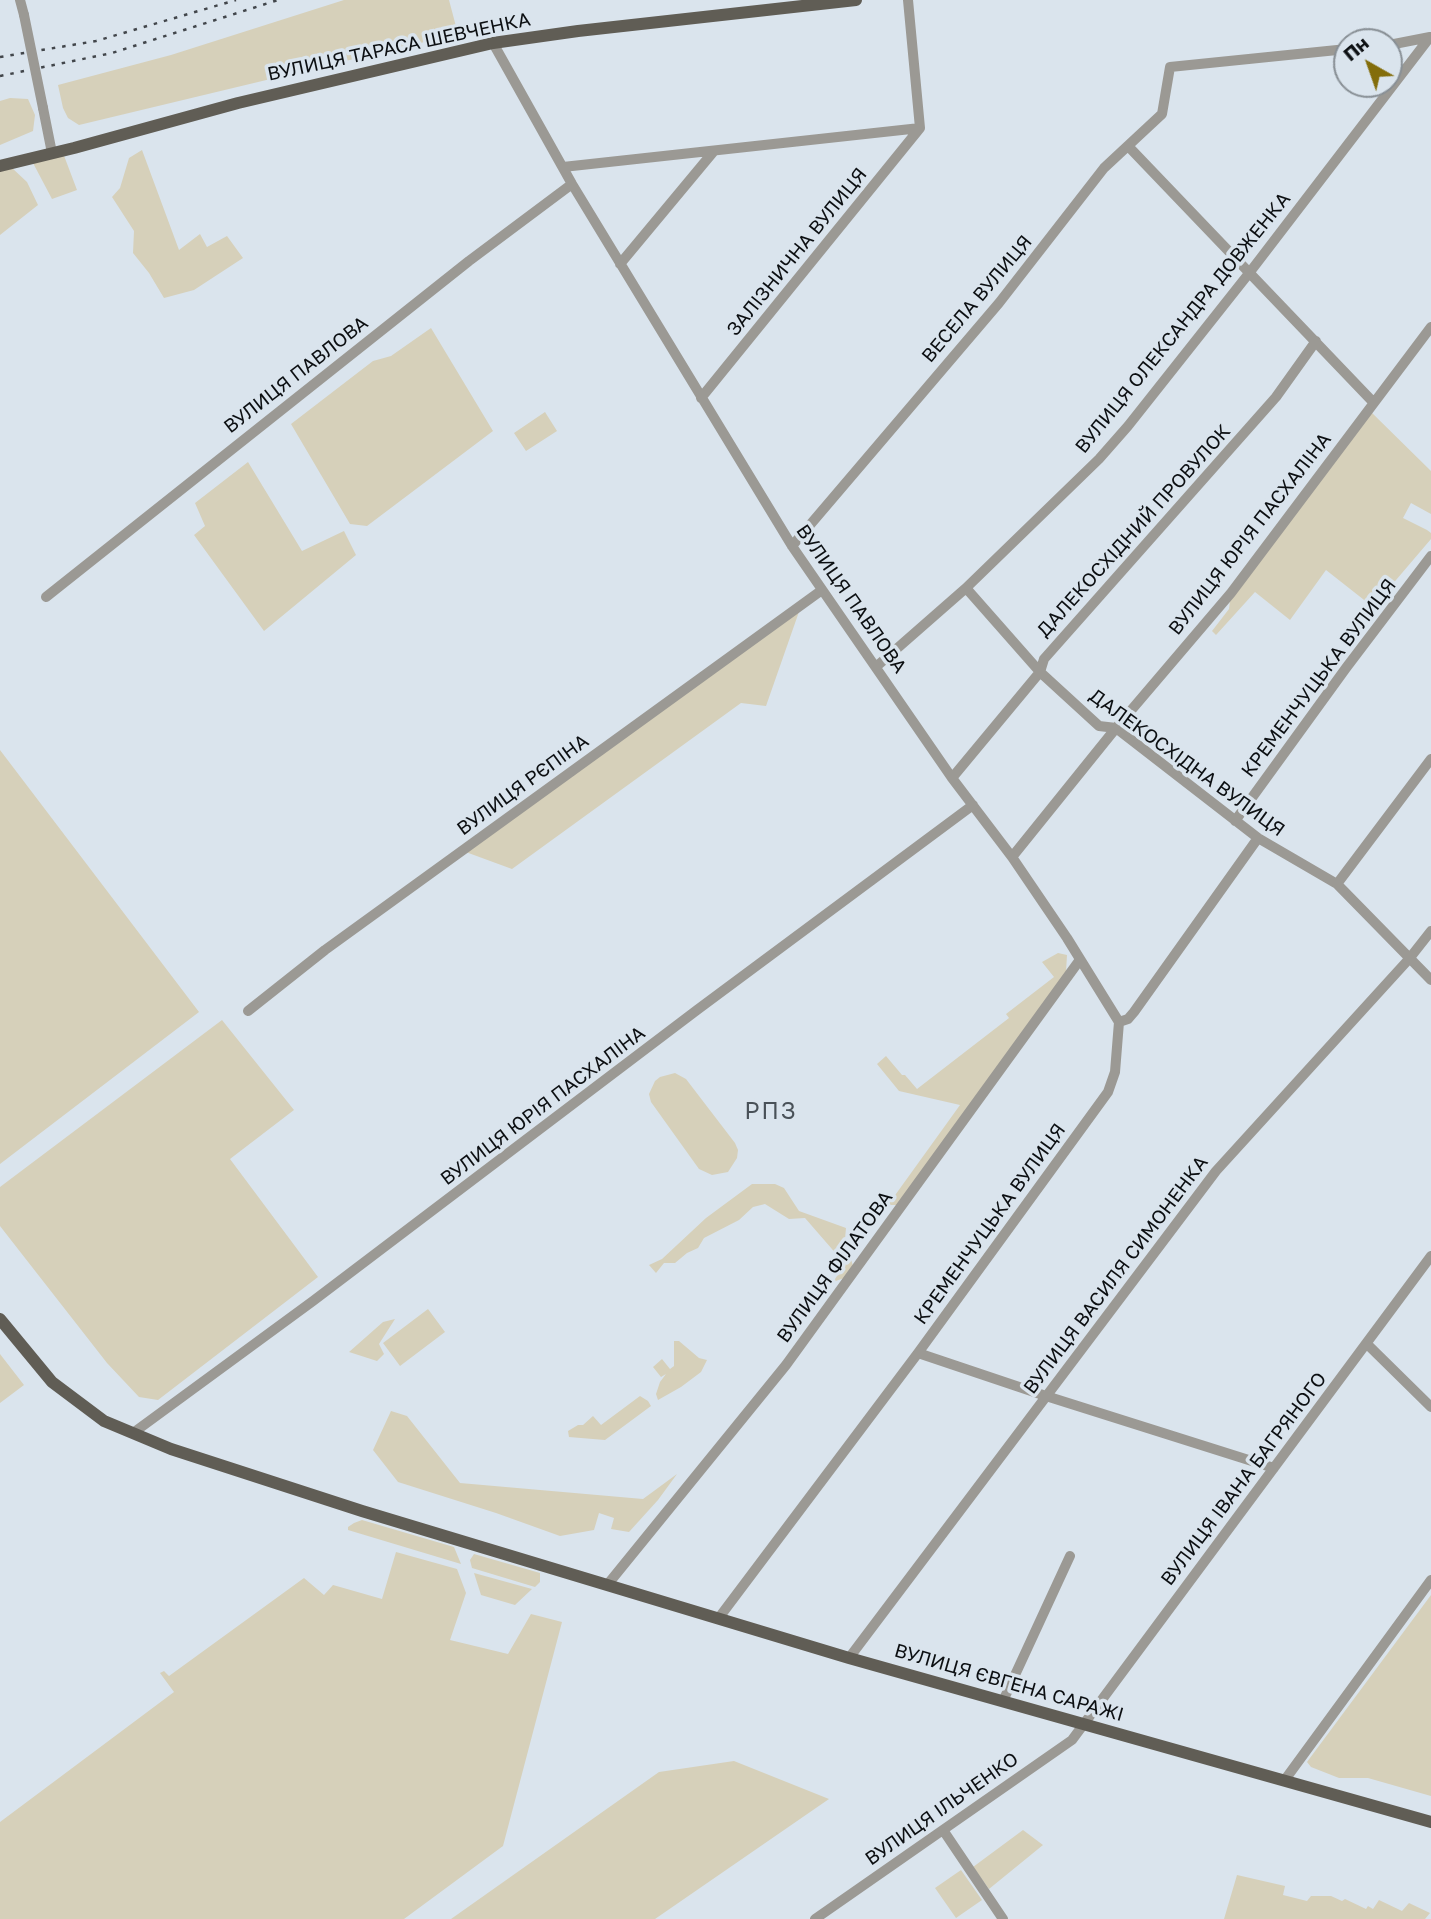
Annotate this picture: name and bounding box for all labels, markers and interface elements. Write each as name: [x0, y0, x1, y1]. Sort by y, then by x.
street label: ВУЛИЦЯ ТАРАСА ШЕВЧЕНКА: [265, 8, 533, 86]
north arrow: [1333, 28, 1403, 98]
text: Пн: [1338, 31, 1373, 65]
street label: ЗАЛІЗНИЧНА ВУЛИЦЯ: [722, 163, 872, 341]
street label: ВУЛИЦЯ ОЛЕКСАНДРА ДОВЖЕНКА: [1071, 188, 1295, 458]
street label: ВЕСЕЛА ВУЛИЦЯ: [917, 231, 1037, 367]
street label: ВУЛИЦЯ ПАВЛОВА: [219, 312, 373, 438]
street label: ДАЛЕКОСХІДНИЙ ПРОВУЛОК: [1033, 420, 1235, 642]
street label: ВУЛИЦЯ ЮРІЯ ПАСХАЛІНА: [1164, 428, 1336, 640]
street label: ВУЛИЦЯ ПАВЛОВА: [791, 520, 911, 678]
street label: КРЕМЕНЧУЦЬКА ВУЛИЦЯ: [1237, 574, 1401, 782]
street label: ДАЛЕКОСХІДНА ВУЛИЦЯ: [1085, 684, 1289, 842]
street label: ВУЛИЦЯ РЄПІНА: [453, 730, 593, 840]
street label: ВУЛИЦЯ ЮРІЯ ПАСХАЛІНА: [436, 1022, 650, 1190]
district label: РПЗ: [745, 1098, 797, 1126]
street label: КРЕМЕНЧУЦЬКА ВУЛИЦЯ: [909, 1119, 1071, 1329]
street label: ВУЛИЦЯ ВАСИЛЯ СИМОНЕНКА: [1019, 1151, 1213, 1399]
street label: ВУЛИЦЯ ФІЛАТОВА: [772, 1187, 898, 1347]
street label: ВУЛИЦЯ ІВАНА БАГРЯНОГО: [1156, 1368, 1332, 1590]
street label: ВУЛИЦЯ ЄВГЕНА САРАЖІ: [892, 1639, 1126, 1727]
street label: ВУЛИЦЯ ІЛЬЧЕНКО: [861, 1748, 1023, 1870]

